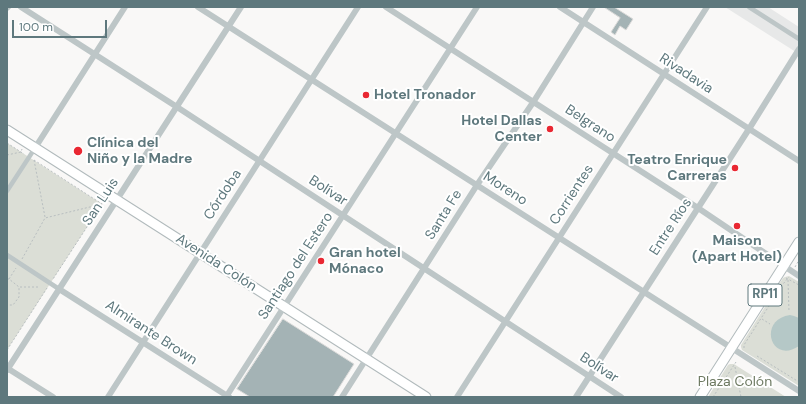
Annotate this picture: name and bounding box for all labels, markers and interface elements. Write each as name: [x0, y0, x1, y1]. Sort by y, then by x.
scale bar: [14, 12, 109, 38]
text: 100 m: [19, 19, 53, 35]
street label: Rivadavia: [656, 50, 716, 98]
place label: Hotel Tronador: [374, 87, 476, 103]
marker: Hotel Tronador: [361, 90, 371, 100]
street label: Belgrano: [562, 102, 618, 146]
place label: Hotel Dallas Center: [461, 113, 542, 146]
marker: Hotel Dallas Center: [545, 124, 555, 134]
place label: Clínica del Niño y la Madre: [87, 135, 192, 168]
marker: Clínica del Niño y la Madre: [72, 145, 84, 157]
place label: Teatro Enrique Carreras: [627, 152, 727, 184]
street label: Corrientes: [546, 162, 598, 228]
marker: Teatro Enrique Carreras: [730, 163, 740, 173]
street label: Córdoba: [201, 167, 245, 223]
street label: Moreno: [480, 169, 530, 209]
street label: Bolívar: [305, 172, 351, 210]
street label: San Luis: [79, 175, 123, 229]
street label: Santa Fe: [422, 187, 466, 243]
street label: Entre Ríos: [646, 195, 696, 259]
street label: Santiago del Estero: [255, 209, 337, 323]
marker: Maison (Apart Hotel): [732, 221, 742, 231]
street label: Avenida Colón: [172, 231, 260, 295]
place label: Maison (Apart Hotel): [692, 233, 782, 266]
place label: Gran hotel Mónaco: [329, 245, 401, 278]
marker: Gran hotel Mónaco: [316, 256, 326, 266]
road number: RP11: [748, 284, 782, 306]
street label: Almirante Brown: [102, 297, 200, 369]
street label: Bolívar: [576, 349, 622, 387]
park label: Plaza Colón: [698, 374, 772, 390]

